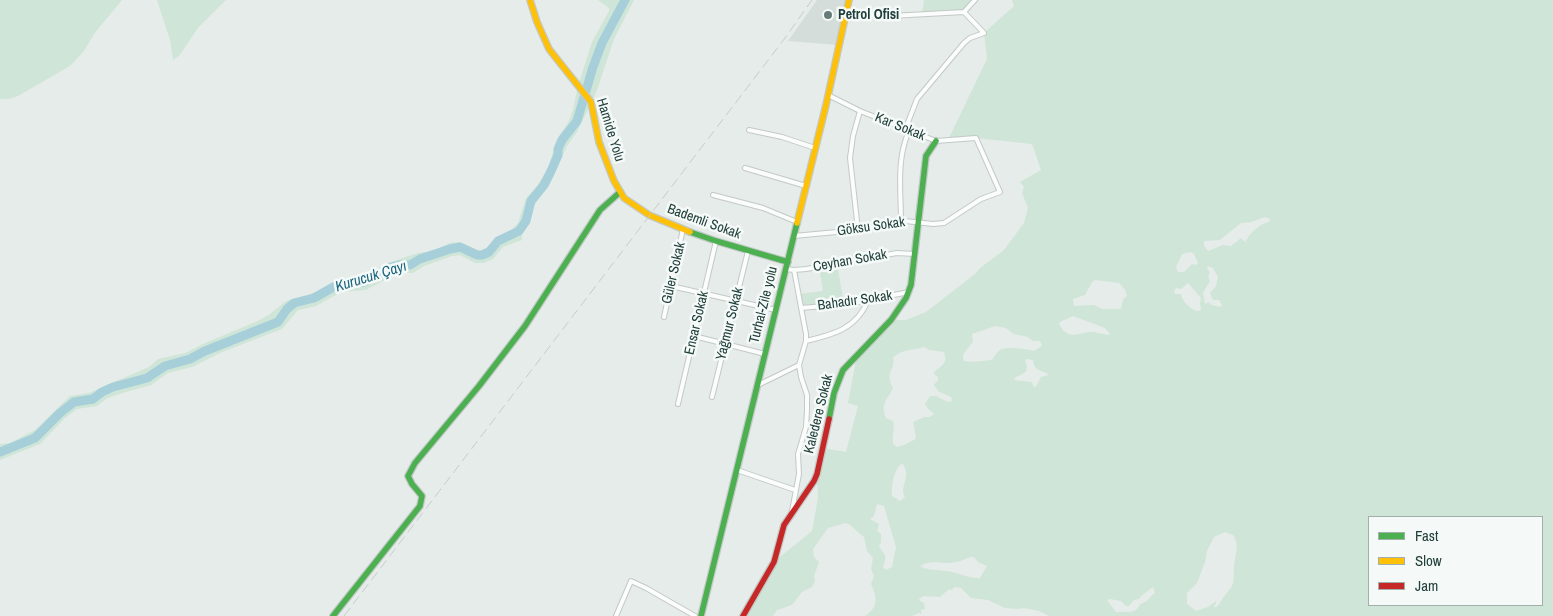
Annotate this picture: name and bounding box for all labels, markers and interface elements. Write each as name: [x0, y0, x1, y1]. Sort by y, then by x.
place label: Petrol Ofisi: [838, 7, 899, 23]
marker: Petrol Ofisi: [822, 9, 834, 21]
street label: Hamide Yolu: [592, 96, 628, 164]
street label: Kar Sokak: [872, 109, 928, 145]
street label: Bademli Sokak: [665, 201, 743, 243]
street label: Göksu Sokak: [836, 214, 906, 240]
street label: Güler Sokak: [659, 240, 689, 306]
street label: Ceyhan Sokak: [812, 246, 888, 276]
water label: Kurucuk Çayı: [333, 258, 409, 296]
street label: Turhal-Zile yolu: [746, 265, 782, 345]
street label: Yağmur Sokak: [713, 286, 747, 362]
street label: Bahadır Sokak: [817, 287, 893, 315]
street label: Ensar Sokak: [681, 289, 713, 357]
street label: Kaledere Sokak: [801, 373, 837, 455]
legend: [1368, 516, 1543, 606]
text: Fast: [1415, 525, 1438, 546]
text: Slow: [1415, 550, 1442, 571]
text: Jam: [1415, 575, 1438, 596]

